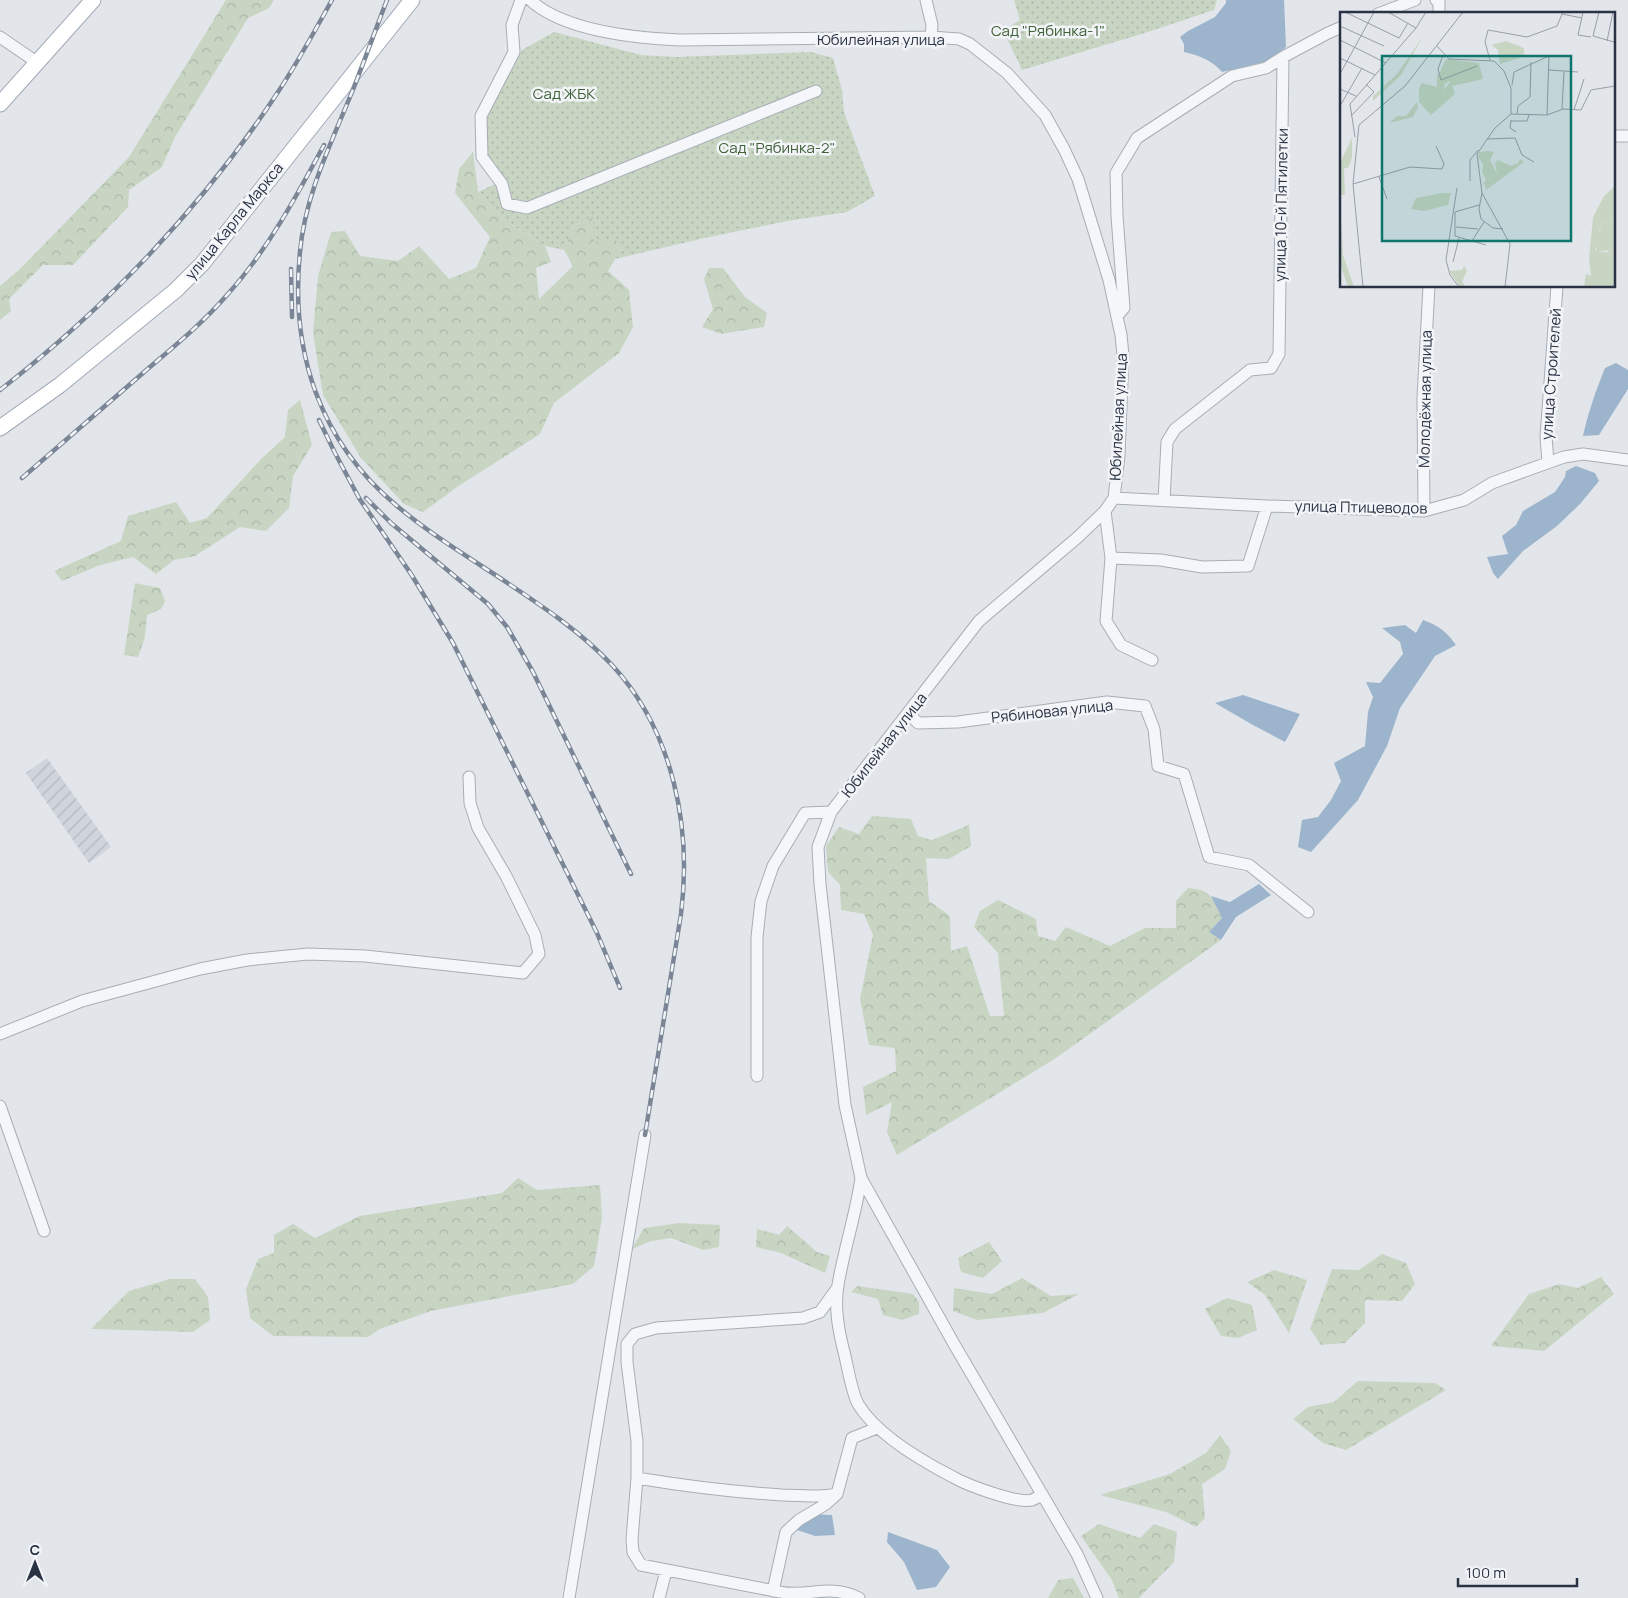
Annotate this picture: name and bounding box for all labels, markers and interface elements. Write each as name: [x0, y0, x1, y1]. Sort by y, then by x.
inset map: [1340, 12, 1616, 288]
park label: Сад "Рябинка-1": [991, 20, 1105, 41]
street label: Юбилейная улица: [817, 29, 945, 50]
park label: Сад ЖБК: [533, 83, 595, 104]
street label: улица 10-й Пятилетки: [1269, 128, 1293, 282]
park label: Сад "Рябинка-2": [719, 137, 835, 158]
street label: улица Карла Маркса: [180, 158, 288, 284]
street label: улица Строителей: [1536, 307, 1566, 441]
street label: Молодёжная улица: [1413, 330, 1437, 468]
street label: Юбилейная улица: [1104, 353, 1132, 481]
street label: улица Птицеводов: [1294, 495, 1428, 519]
street label: Юбилейная улица: [836, 688, 932, 802]
street label: Рябиновая улица: [990, 694, 1114, 728]
north arrow: [10, 1538, 60, 1588]
text: С: [30, 1540, 40, 1559]
scale bar: [1458, 1556, 1577, 1588]
text: 100 m: [1466, 1562, 1506, 1583]

